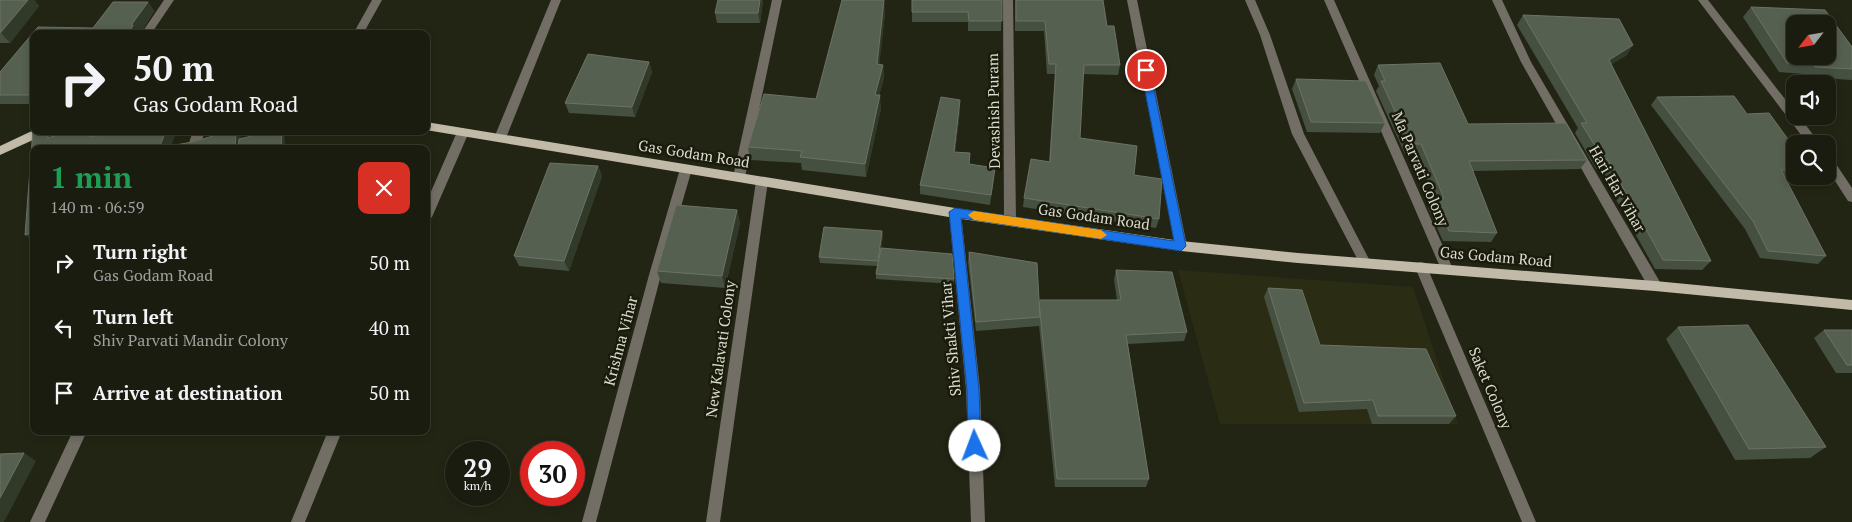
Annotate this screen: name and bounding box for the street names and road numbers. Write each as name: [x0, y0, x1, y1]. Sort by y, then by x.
street label: Devashish Puram: [982, 53, 1004, 169]
street label: Ma Parvati Colony: [1388, 108, 1454, 229]
street label: Gas Godam Road: [637, 134, 751, 172]
street label: Hari Har Vihar: [1585, 142, 1651, 236]
street label: Gas Godam Road: [1037, 198, 1151, 234]
street label: Gas Godam Road: [1439, 241, 1553, 271]
street label: New Kalavati Colony: [700, 279, 740, 419]
street label: Shiv Shakti Vihar: [935, 281, 965, 397]
street label: Krishna Vihar: [598, 294, 642, 388]
street label: Saket Colony: [1465, 344, 1517, 432]

